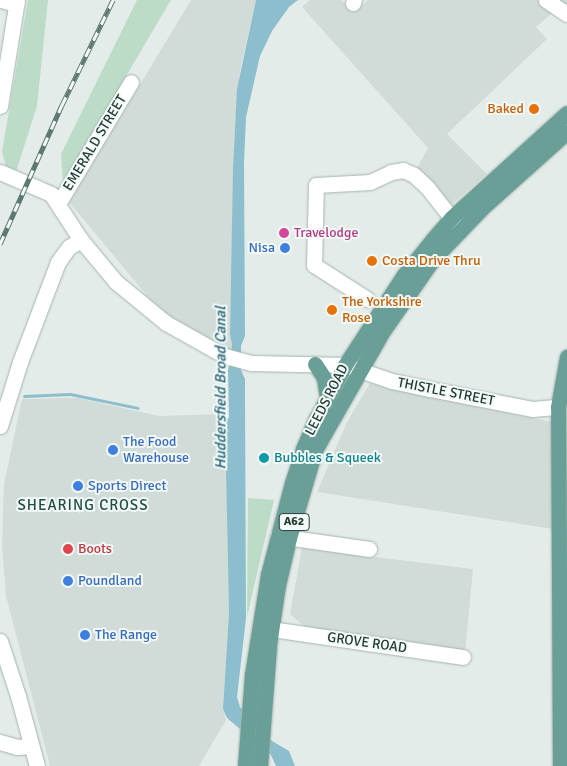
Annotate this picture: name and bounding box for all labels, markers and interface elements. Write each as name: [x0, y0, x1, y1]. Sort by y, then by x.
street label: EMERALD STREET: [60, 92, 130, 194]
place label: Baked: [487, 101, 524, 117]
marker: Baked: [528, 103, 540, 115]
place label: Travelodge: [294, 225, 358, 241]
marker: Travelodge: [278, 227, 290, 239]
place label: Nisa: [248, 240, 275, 256]
marker: Nisa: [279, 242, 291, 254]
place label: Costa Drive Thru: [382, 253, 481, 269]
marker: Costa Drive Thru: [366, 255, 378, 267]
place label: The Yorkshire Rose: [342, 294, 422, 326]
marker: The Yorkshire Rose: [326, 304, 338, 316]
water label: Huddersfield Broad Canal: [212, 306, 230, 470]
street label: LEEDS ROAD: [302, 362, 352, 438]
street label: THISTLE STREET: [396, 374, 496, 410]
place label: The Food Warehouse: [123, 434, 189, 467]
marker: The Food Warehouse: [107, 444, 119, 456]
place label: Bubbles & Squeek: [274, 450, 381, 466]
marker: Bubbles & Squeek: [258, 452, 270, 464]
place label: Sports Direct: [88, 478, 166, 494]
marker: Sports Direct: [72, 480, 84, 492]
district label: SHEARING CROSS: [16, 497, 150, 515]
road number: A62: [278, 512, 310, 532]
place label: Boots: [78, 541, 112, 557]
marker: Boots: [62, 543, 74, 555]
place label: Poundland: [78, 573, 142, 589]
marker: Poundland: [62, 575, 74, 587]
place label: The Range: [95, 627, 157, 643]
marker: The Range: [79, 629, 91, 641]
street label: GROVE ROAD: [326, 629, 408, 657]

